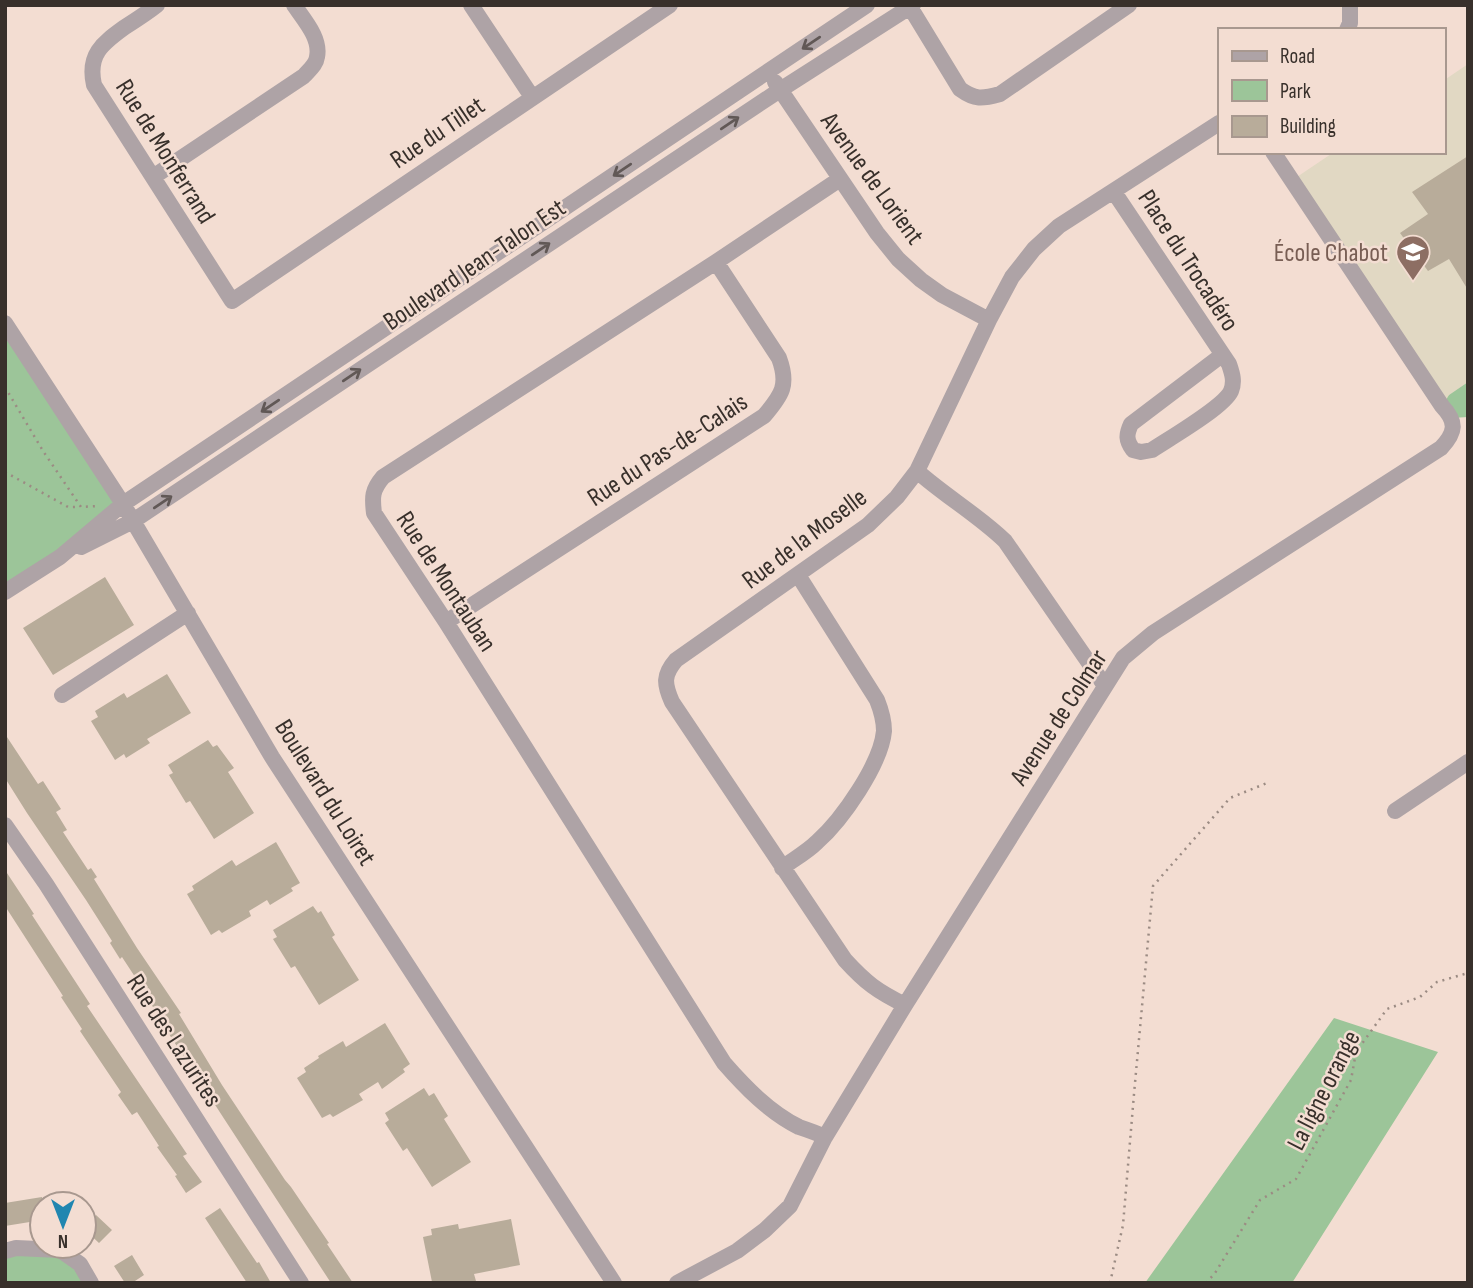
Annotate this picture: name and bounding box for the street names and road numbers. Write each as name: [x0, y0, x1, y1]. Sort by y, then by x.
street label: Rue de Monferrand: [108, 74, 221, 230]
street label: Rue du Tillet: [385, 91, 491, 176]
street label: Avenue de Lorient: [813, 106, 930, 251]
street label: Place du Trocadéro: [1131, 184, 1245, 337]
street label: Boulevard Jean-Talon Est: [378, 193, 572, 338]
street label: Rue du Pas-de-Calais: [582, 387, 754, 514]
street label: Rue de la Moselle: [736, 482, 873, 596]
street label: Rue de Montauban: [389, 506, 503, 658]
street label: Avenue de Colmar: [1003, 644, 1115, 792]
street label: Boulevard du Loiret: [268, 714, 382, 872]
street label: Rue des Lazurites: [119, 969, 228, 1113]
street label: La ligne orange: [1281, 1026, 1368, 1156]

